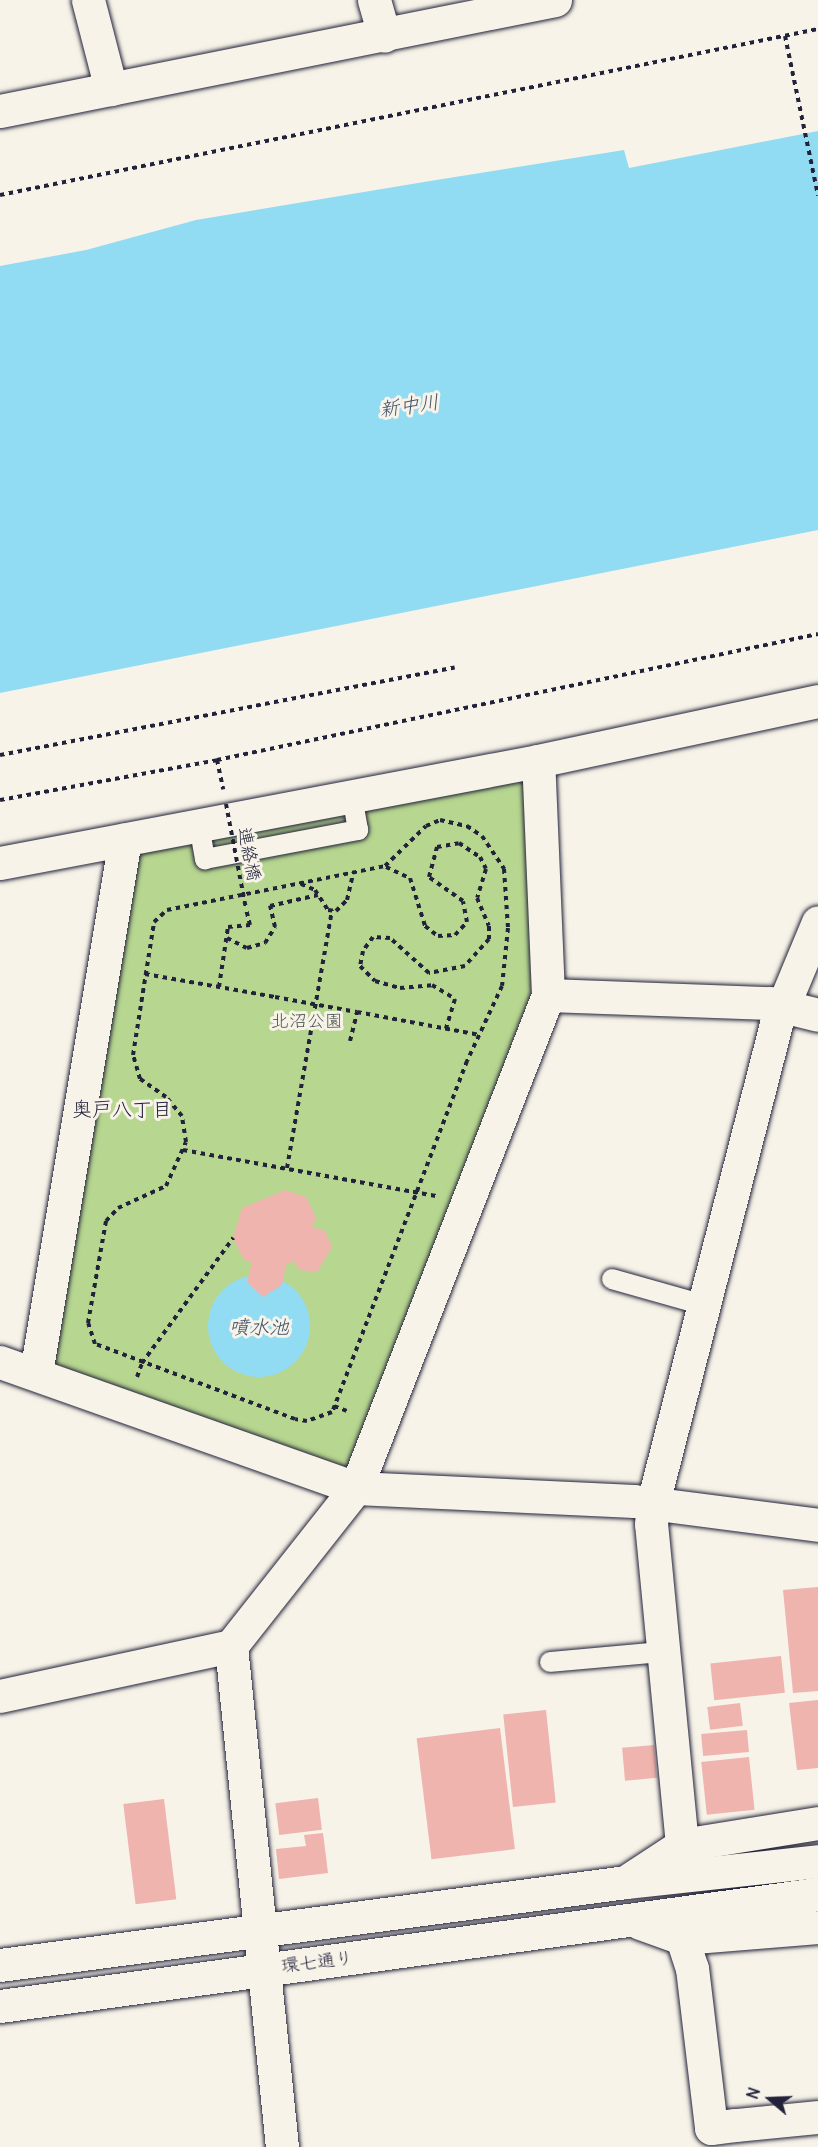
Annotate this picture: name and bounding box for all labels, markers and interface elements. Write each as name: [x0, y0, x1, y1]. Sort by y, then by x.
water label: 新中川: [378, 389, 440, 421]
street label: 連絡橋: [233, 825, 265, 883]
park label: 北沼公園: [271, 1010, 343, 1032]
district label: 奥戸八丁目: [72, 1096, 172, 1120]
water label: 噴水池: [229, 1314, 289, 1338]
street label: 環七通り: [280, 1947, 354, 1977]
north arrow: [740, 2069, 800, 2129]
text: N: [742, 2085, 764, 2102]

